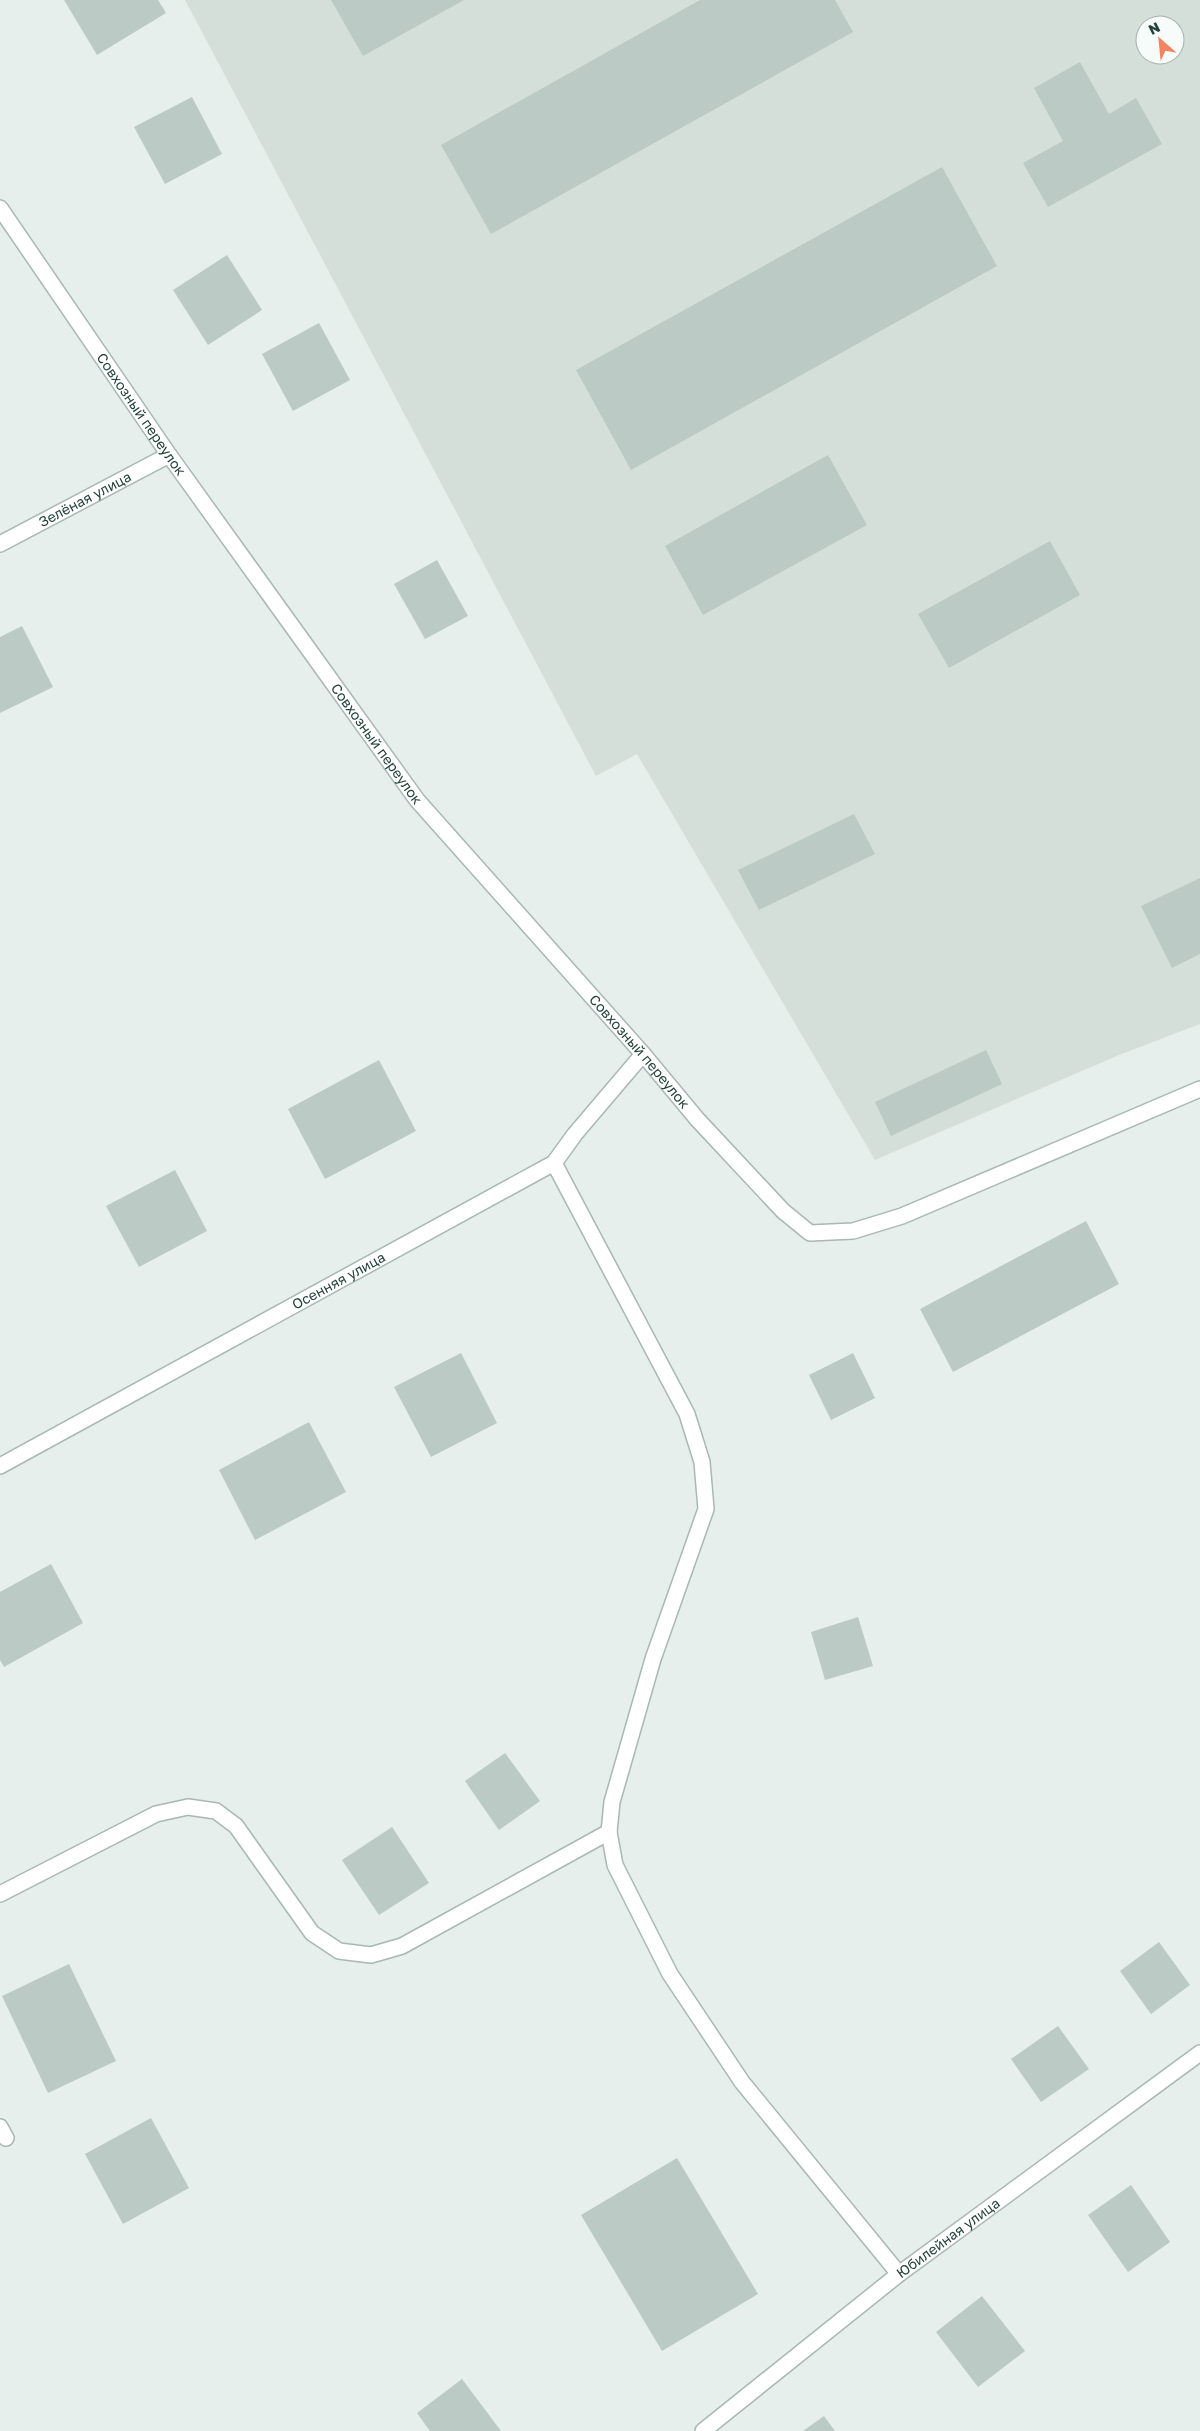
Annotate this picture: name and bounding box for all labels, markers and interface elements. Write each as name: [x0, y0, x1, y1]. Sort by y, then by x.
north arrow: [1135, 15, 1185, 65]
text: N: [1145, 18, 1162, 38]
street label: Совхозный переулок: [94, 349, 190, 479]
street label: Зелёная улица: [35, 467, 134, 530]
street label: Совхозный переулок: [328, 680, 426, 807]
street label: Совхозный переулок: [586, 991, 694, 1112]
street label: Осенняя улица: [289, 1248, 388, 1313]
street label: Юбилейная улица: [893, 2194, 1003, 2281]

